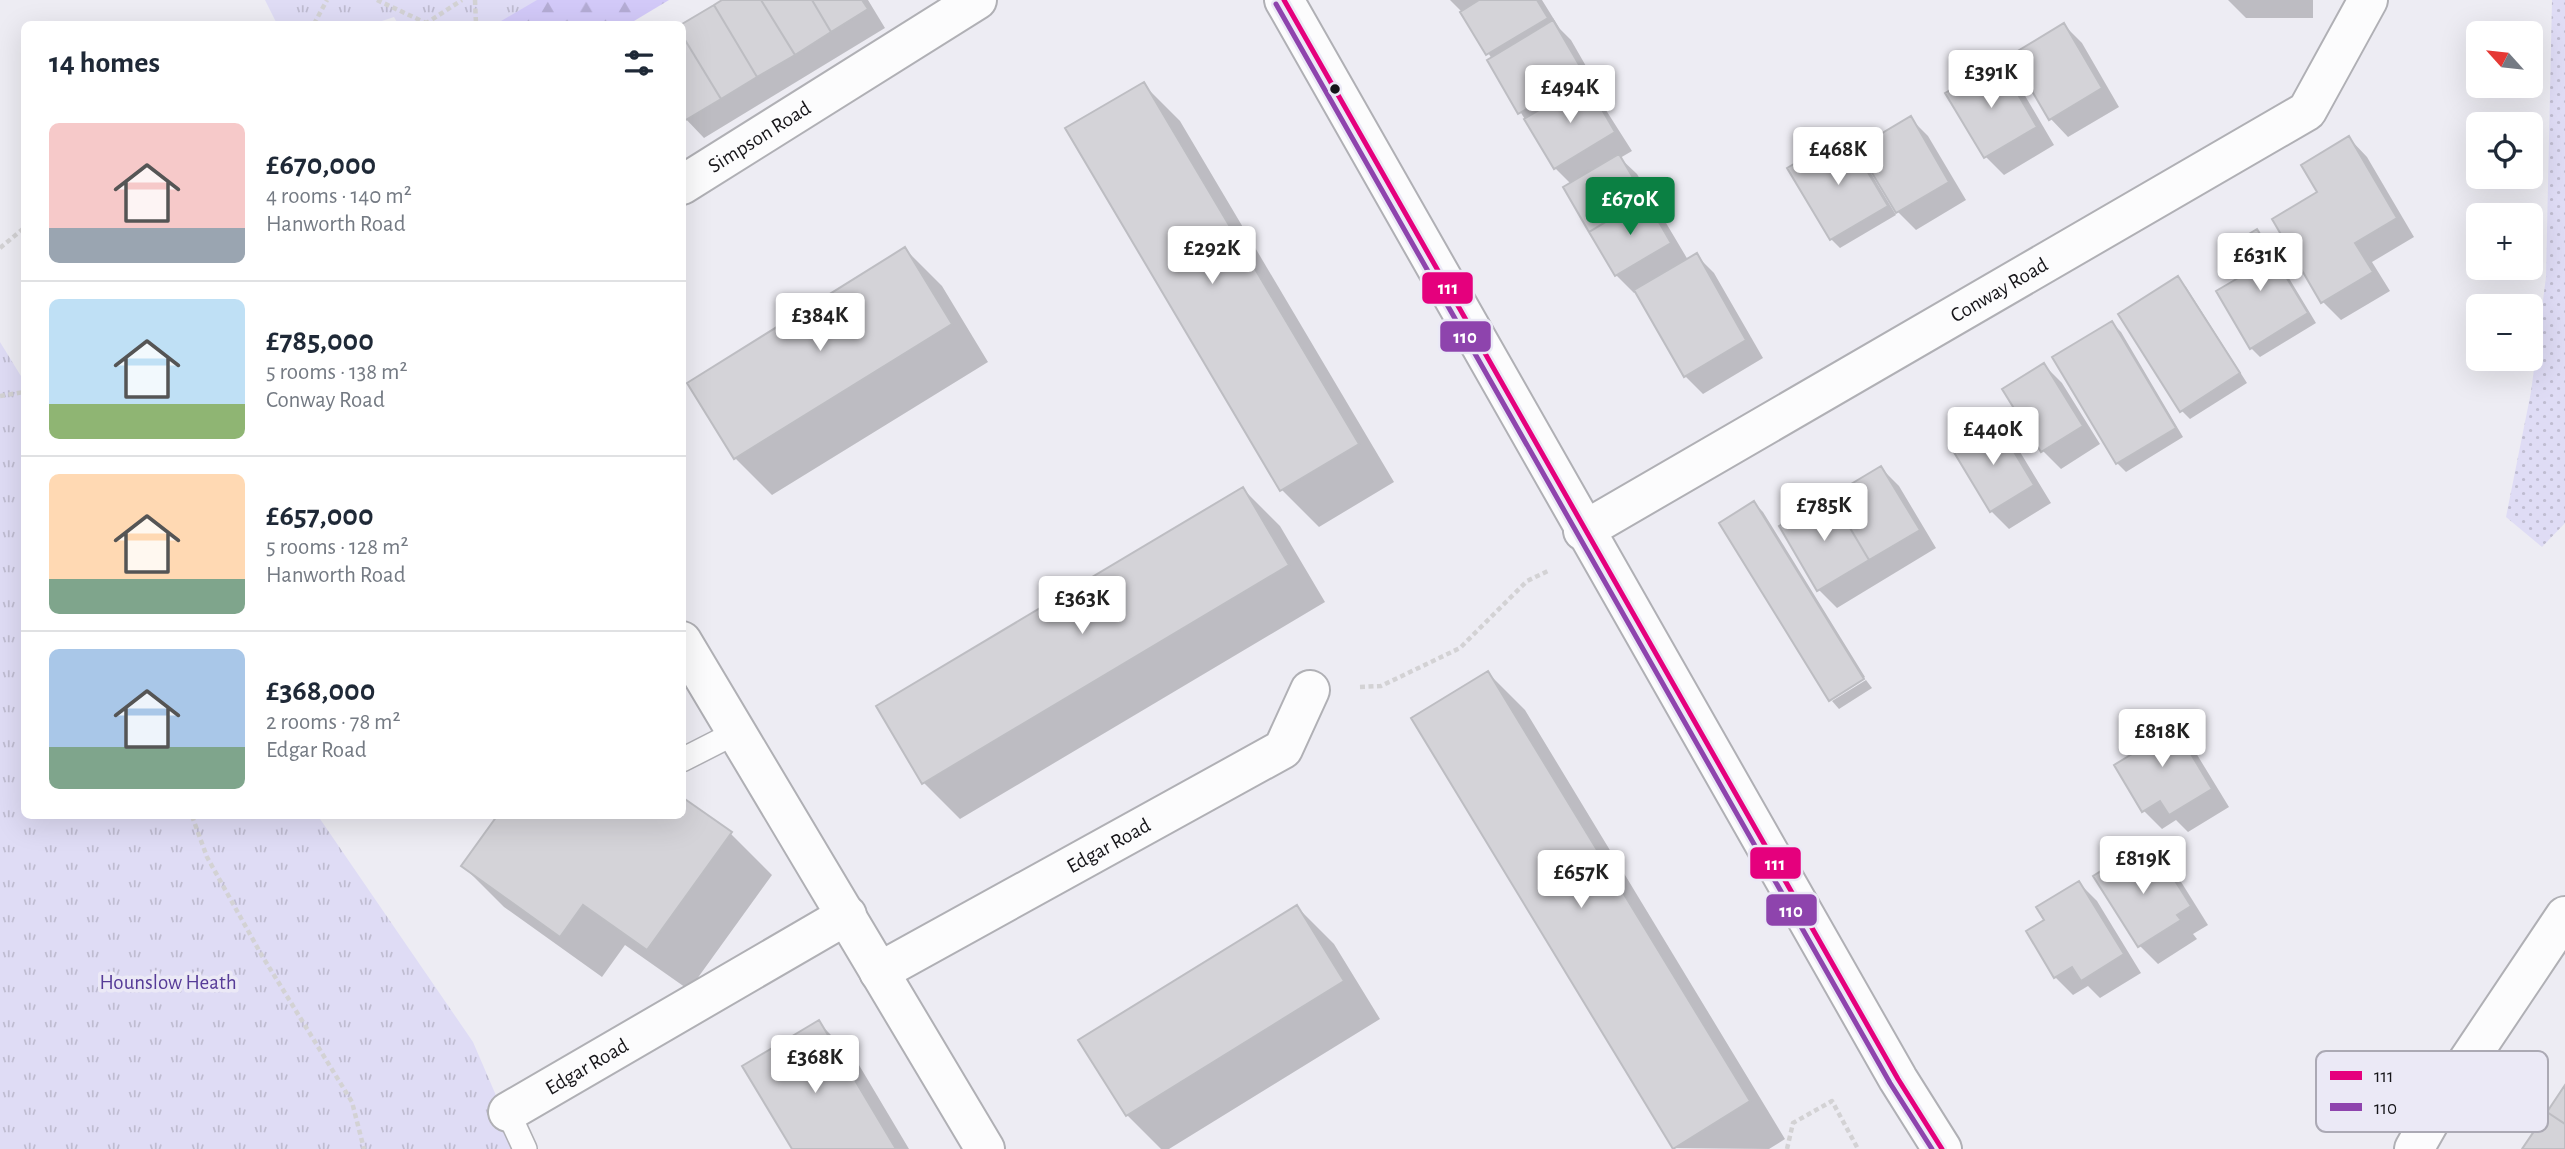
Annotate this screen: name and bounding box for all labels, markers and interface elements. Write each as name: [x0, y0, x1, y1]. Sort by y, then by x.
north arrow: [2466, 21, 2543, 98]
map controls: [2466, 21, 2543, 371]
icon: filters: [620, 44, 658, 82]
text: 14 homes: [49, 48, 160, 78]
pin: £391K: [1942, 50, 2040, 110]
text: £391K: [1965, 61, 2018, 84]
pin: £494K: [1521, 66, 1619, 125]
text: £494K: [1541, 76, 1599, 99]
unlabelled marker: [1328, 82, 1342, 96]
street label: Simpson Road: [704, 97, 814, 177]
button: locate: [2466, 112, 2543, 189]
pin: £468K: [1789, 128, 1887, 187]
text: £468K: [1809, 138, 1867, 161]
text: £670,000: [266, 150, 376, 180]
icon: home: [105, 151, 189, 235]
pin: £670K: [1581, 177, 1679, 237]
text: 4 rooms · 140 m²: [266, 185, 412, 208]
text: £670K: [1602, 188, 1658, 211]
button: +: [2466, 203, 2543, 280]
text: Hanworth Road: [266, 213, 406, 236]
pin: £292K: [1163, 226, 1261, 286]
pin: £631K: [2211, 233, 2309, 293]
text: £292K: [1184, 237, 1240, 260]
text: £631K: [2234, 244, 2287, 267]
street label: Conway Road: [1947, 253, 2051, 326]
line badge: 111: [1421, 271, 1474, 305]
text: 111: [1438, 279, 1458, 298]
pin: £384K: [771, 294, 869, 353]
button: −: [2466, 294, 2543, 371]
text: £384K: [792, 304, 848, 327]
line badge: 110: [1439, 320, 1492, 353]
text: £785,000: [266, 326, 374, 356]
icon: home: [105, 327, 189, 411]
text: 110: [1453, 328, 1477, 347]
text: 5 rooms · 138 m²: [266, 361, 407, 384]
text: Conway Road: [266, 389, 385, 412]
pin: £440K: [1944, 407, 2042, 467]
text: £440K: [1964, 418, 2022, 441]
pin: £785K: [1775, 484, 1873, 543]
text: £785K: [1797, 494, 1851, 517]
text: £657,000: [266, 501, 374, 531]
icon: home: [105, 502, 189, 586]
text: 5 rooms · 128 m²: [266, 536, 408, 559]
text: Hanworth Road: [266, 564, 406, 587]
pin: £363K: [1033, 576, 1131, 636]
text: £363K: [1055, 587, 1109, 610]
text: £368,000: [266, 676, 375, 706]
icon: home: [105, 677, 189, 761]
pin: £818K: [2113, 710, 2211, 769]
text: 2 rooms · 78 m²: [266, 711, 401, 734]
text: £818K: [2135, 720, 2189, 743]
text: Edgar Road: [266, 739, 367, 762]
street label: Edgar Road: [1063, 814, 1154, 877]
pin: £819K: [2094, 836, 2192, 896]
line badge: 111: [1749, 846, 1802, 880]
text: £819K: [2116, 847, 2170, 870]
pin: £657K: [1532, 850, 1630, 910]
text: 111: [1765, 855, 1785, 874]
text: £657K: [1554, 861, 1608, 884]
line badge: 110: [1765, 893, 1818, 927]
text: 110: [1779, 902, 1803, 921]
park label: Hounslow Heath: [99, 972, 237, 993]
street label: Edgar Road: [542, 1034, 632, 1098]
pin: £368K: [766, 1036, 864, 1095]
text: £368K: [787, 1046, 843, 1069]
legend: [2316, 1051, 2548, 1132]
text: 111: [2374, 1067, 2394, 1086]
text: 110: [2374, 1099, 2397, 1118]

